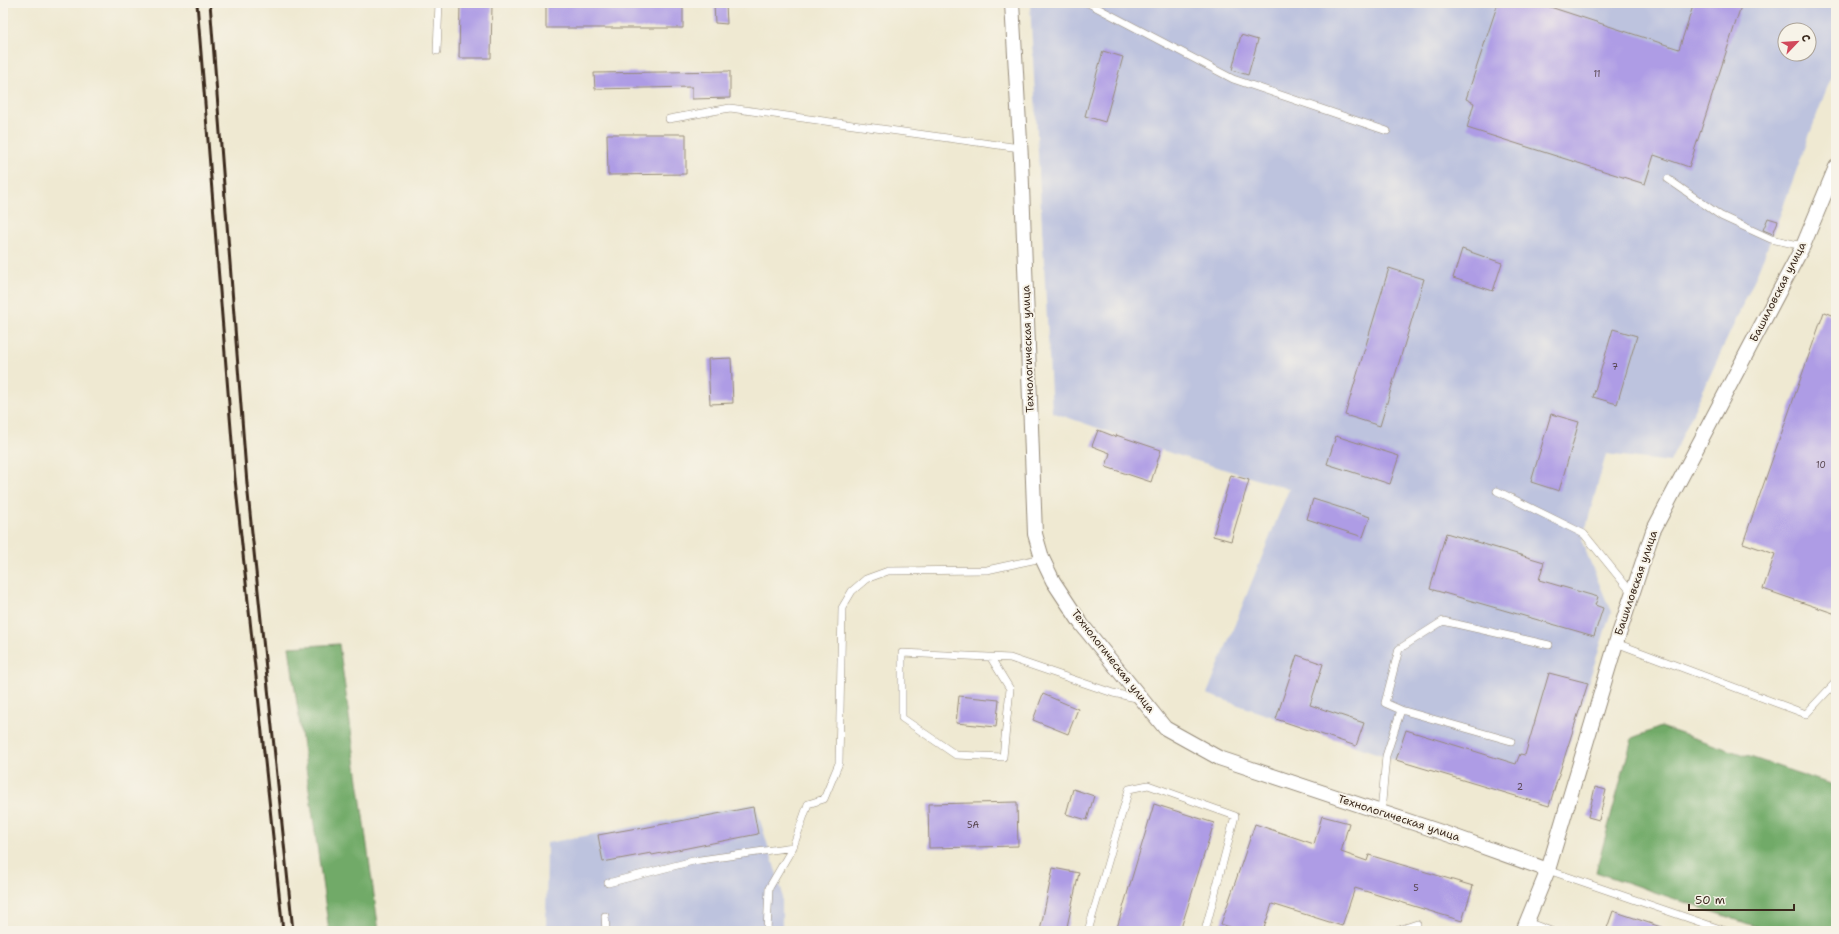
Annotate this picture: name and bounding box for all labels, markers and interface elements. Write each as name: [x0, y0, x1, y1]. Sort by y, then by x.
north arrow: [1777, 22, 1817, 62]
text: С: [1797, 32, 1814, 44]
house number: 11: [1593, 68, 1601, 80]
street label: Башиловская улица: [1746, 239, 1810, 344]
street label: Технологическая улица: [1018, 285, 1038, 413]
house number: 7: [1612, 361, 1618, 373]
house number: 10: [1816, 459, 1826, 471]
street label: Башиловская улица: [1611, 528, 1661, 638]
street label: Технологическая улица: [1068, 606, 1158, 716]
house number: 2: [1517, 781, 1523, 793]
street label: Технологическая улица: [1336, 791, 1462, 845]
house number: 5А: [967, 819, 979, 831]
house number: 5: [1413, 882, 1419, 894]
scale bar: [1689, 886, 1794, 912]
text: 50 m: [1695, 892, 1725, 908]

